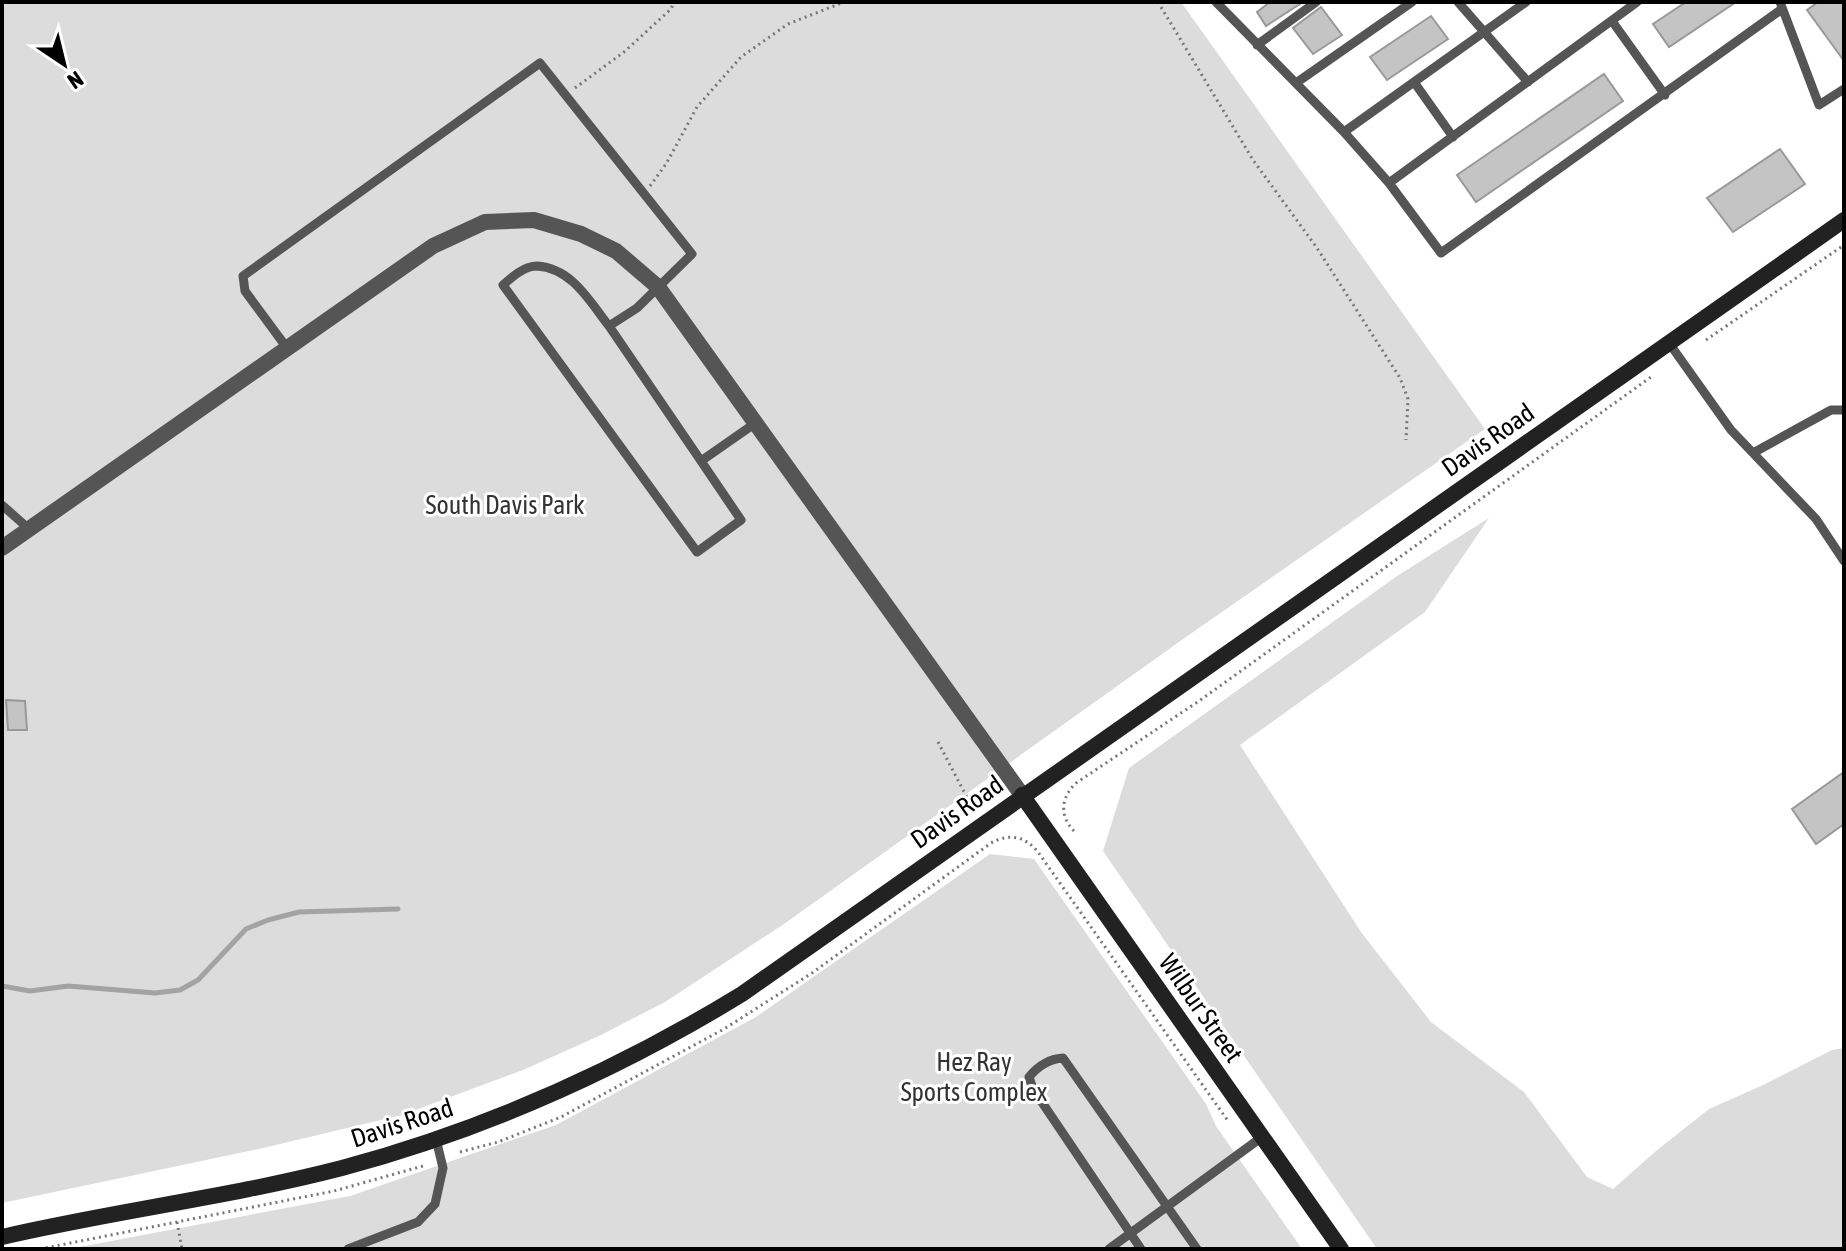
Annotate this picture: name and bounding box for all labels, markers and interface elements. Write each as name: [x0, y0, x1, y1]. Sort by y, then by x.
north arrow: [24, 24, 104, 104]
text: N: [63, 66, 88, 95]
street label: Davis Road: [1436, 397, 1540, 483]
park label: South Davis Park: [426, 490, 584, 520]
street label: Davis Road: [905, 769, 1009, 855]
street label: Wilbur Street: [1153, 948, 1249, 1068]
park label: Hez Ray Sports Complex: [901, 1047, 1048, 1107]
street label: Davis Road: [347, 1092, 457, 1154]

